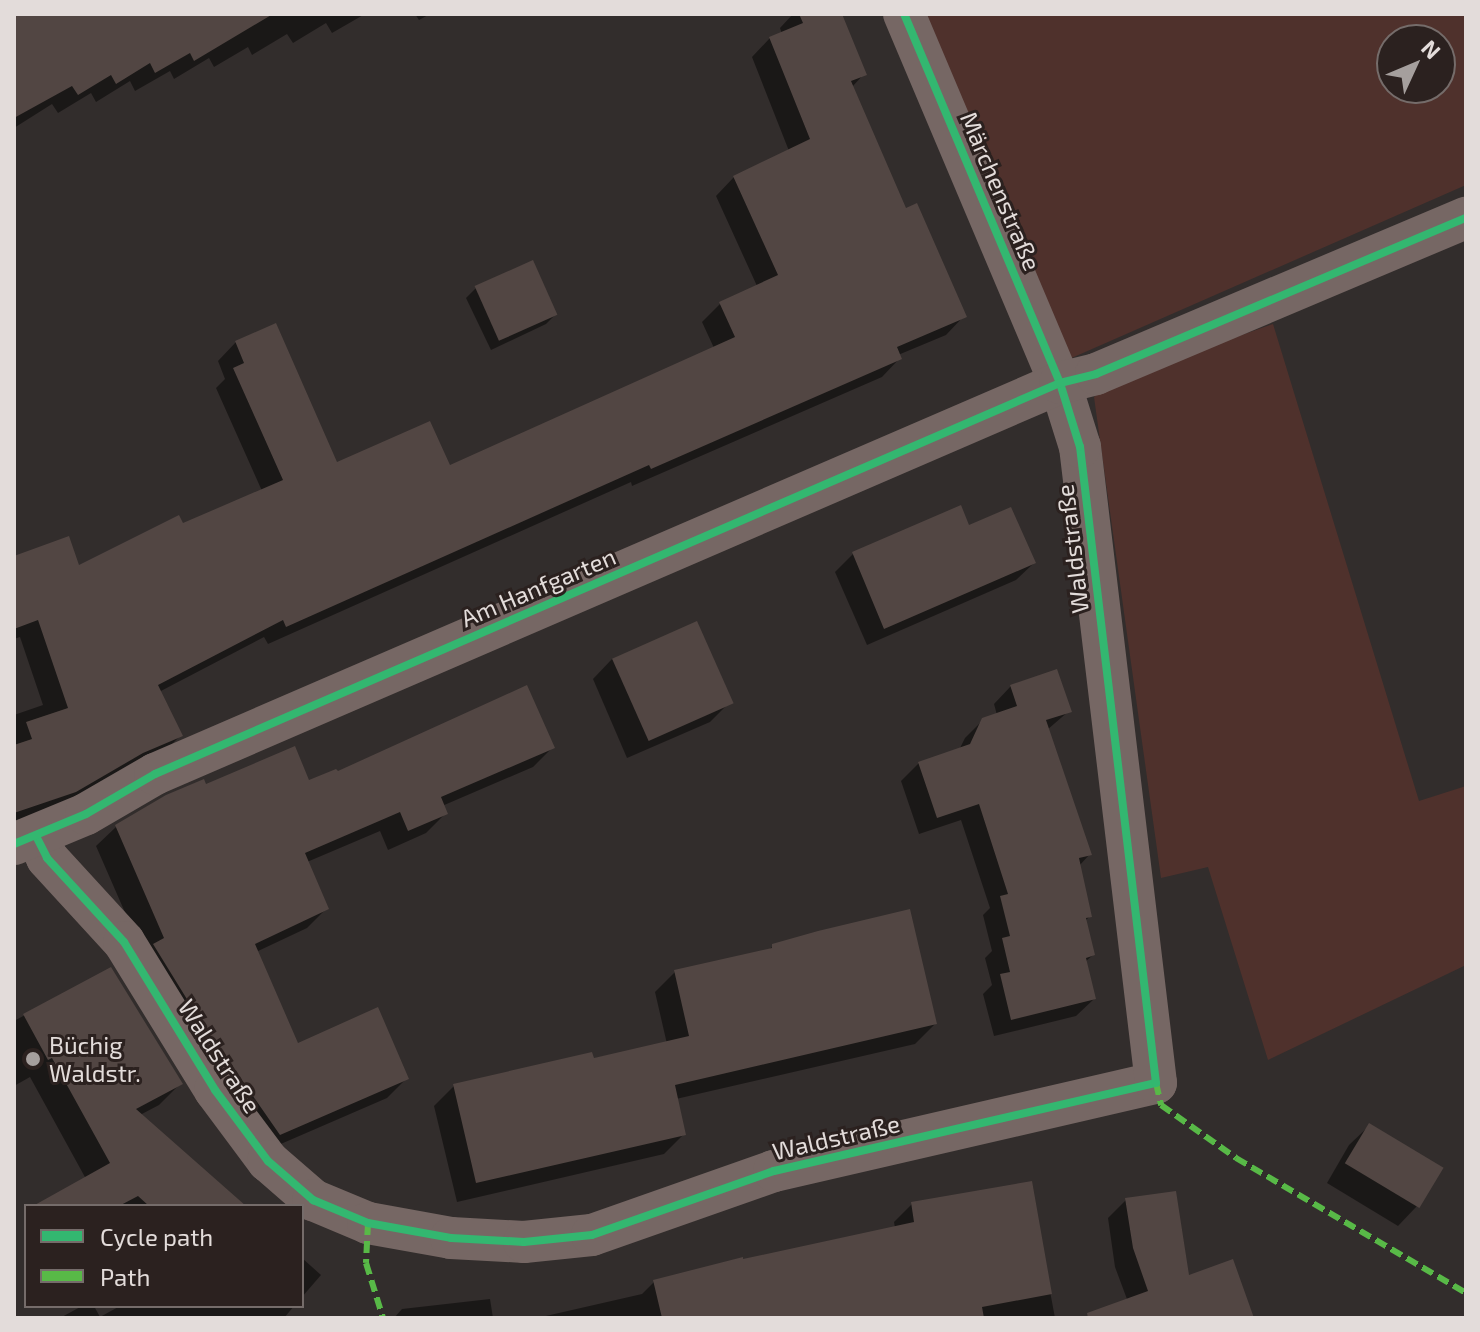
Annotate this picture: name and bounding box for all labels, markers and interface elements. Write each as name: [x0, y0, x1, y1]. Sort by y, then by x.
north arrow: [1376, 24, 1456, 104]
text: N: [1417, 34, 1447, 63]
street label: Märchenstraße: [955, 107, 1047, 275]
street label: Waldstraße: [1050, 483, 1094, 615]
street label: Am Hanfgarten: [456, 541, 620, 633]
street label: Waldstraße: [173, 994, 267, 1118]
place label: Büchig Waldstr.: [49, 1031, 141, 1087]
marker: Büchig Waldstr.: [24, 1050, 42, 1068]
street label: Waldstraße: [770, 1108, 902, 1166]
legend: [24, 1204, 304, 1308]
text: Cycle path: [100, 1222, 213, 1251]
text: Path: [100, 1262, 150, 1291]

